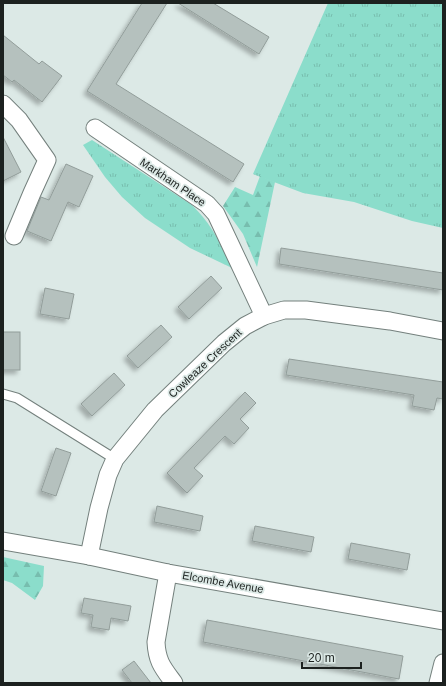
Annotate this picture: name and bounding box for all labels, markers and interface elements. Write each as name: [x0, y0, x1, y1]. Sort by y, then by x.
street label: Markham Place: [138, 156, 208, 208]
street label: Cowleaze Crescent: [166, 326, 244, 400]
street label: Elcombe Avenue: [181, 569, 265, 595]
scale bar: [302, 644, 361, 670]
text: 20 m: [308, 651, 335, 665]

